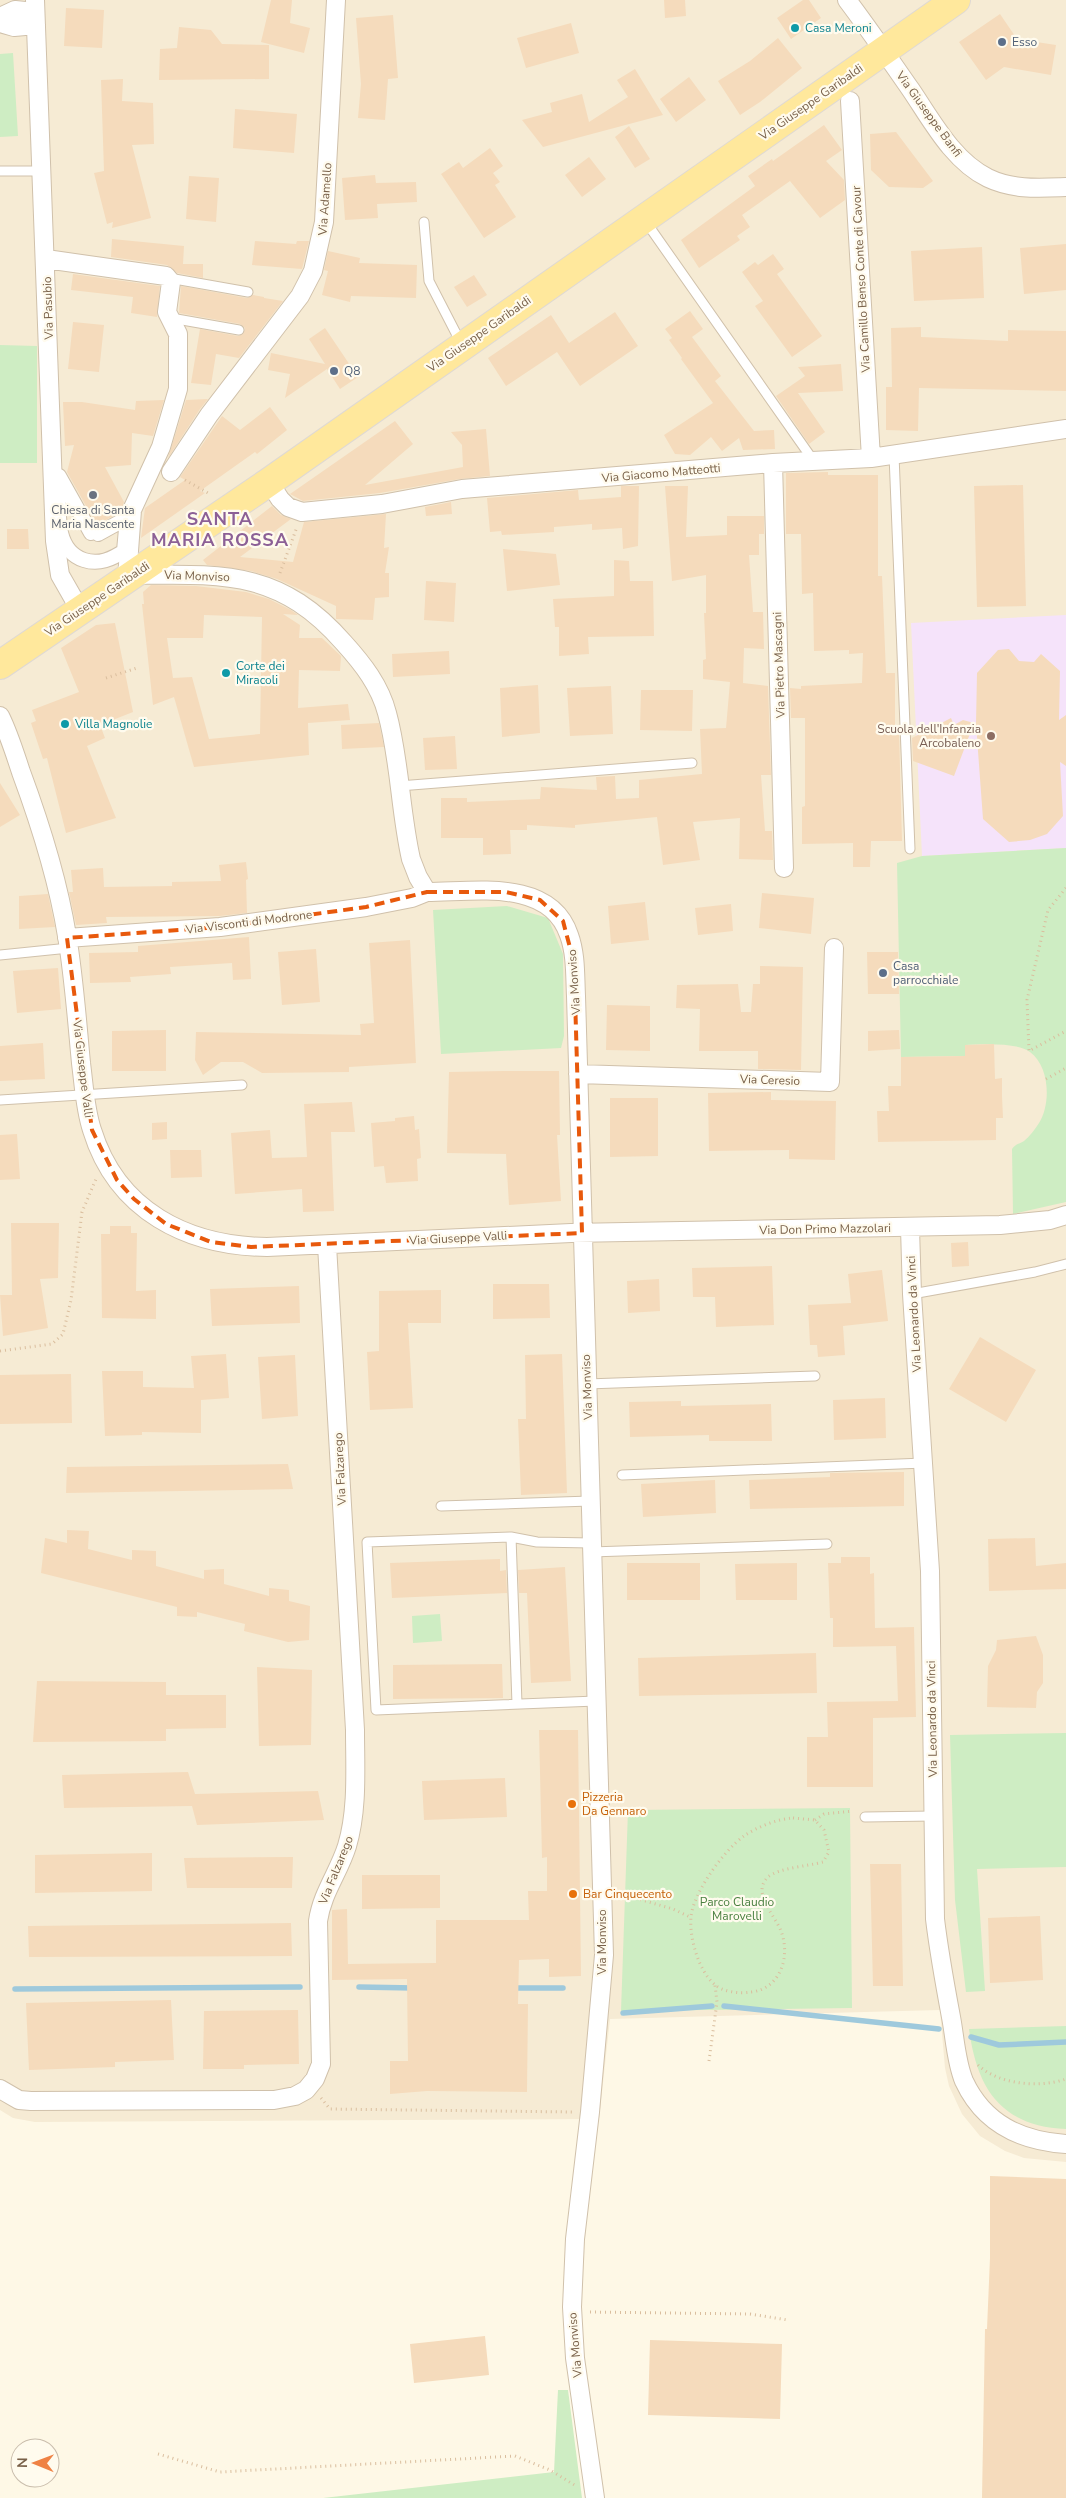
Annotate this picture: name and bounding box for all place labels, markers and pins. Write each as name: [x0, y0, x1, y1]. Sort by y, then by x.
place label: Casa Meroni: [805, 20, 872, 36]
marker: Casa Meroni: [789, 22, 801, 34]
place label: Esso: [1012, 34, 1037, 50]
marker: Esso: [996, 36, 1008, 48]
place label: Q8: [344, 363, 360, 379]
marker: Q8: [328, 365, 340, 377]
marker: Chiesa di Santa Maria Nascente: [87, 489, 99, 501]
place label: Chiesa di Santa Maria Nascente: [51, 502, 135, 532]
place label: Corte dei Miracoli: [236, 658, 285, 688]
marker: Corte dei Miracoli: [220, 667, 232, 679]
place label: Villa Magnolie: [74, 716, 152, 732]
marker: Villa Magnolie: [59, 718, 71, 730]
place label: Scuola dell'Infanzia Arcobaleno: [877, 721, 981, 751]
marker: Scuola dell'Infanzia Arcobaleno: [985, 730, 997, 742]
place label: Casa parrocchiale: [893, 958, 958, 988]
marker: Casa parrocchiale: [877, 967, 889, 979]
place label: Pizzeria Da Gennaro: [582, 1789, 647, 1819]
marker: Pizzeria Da Gennaro: [566, 1798, 578, 1810]
place label: Bar Cinquecento: [583, 1886, 672, 1902]
marker: Bar Cinquecento: [567, 1888, 579, 1900]

